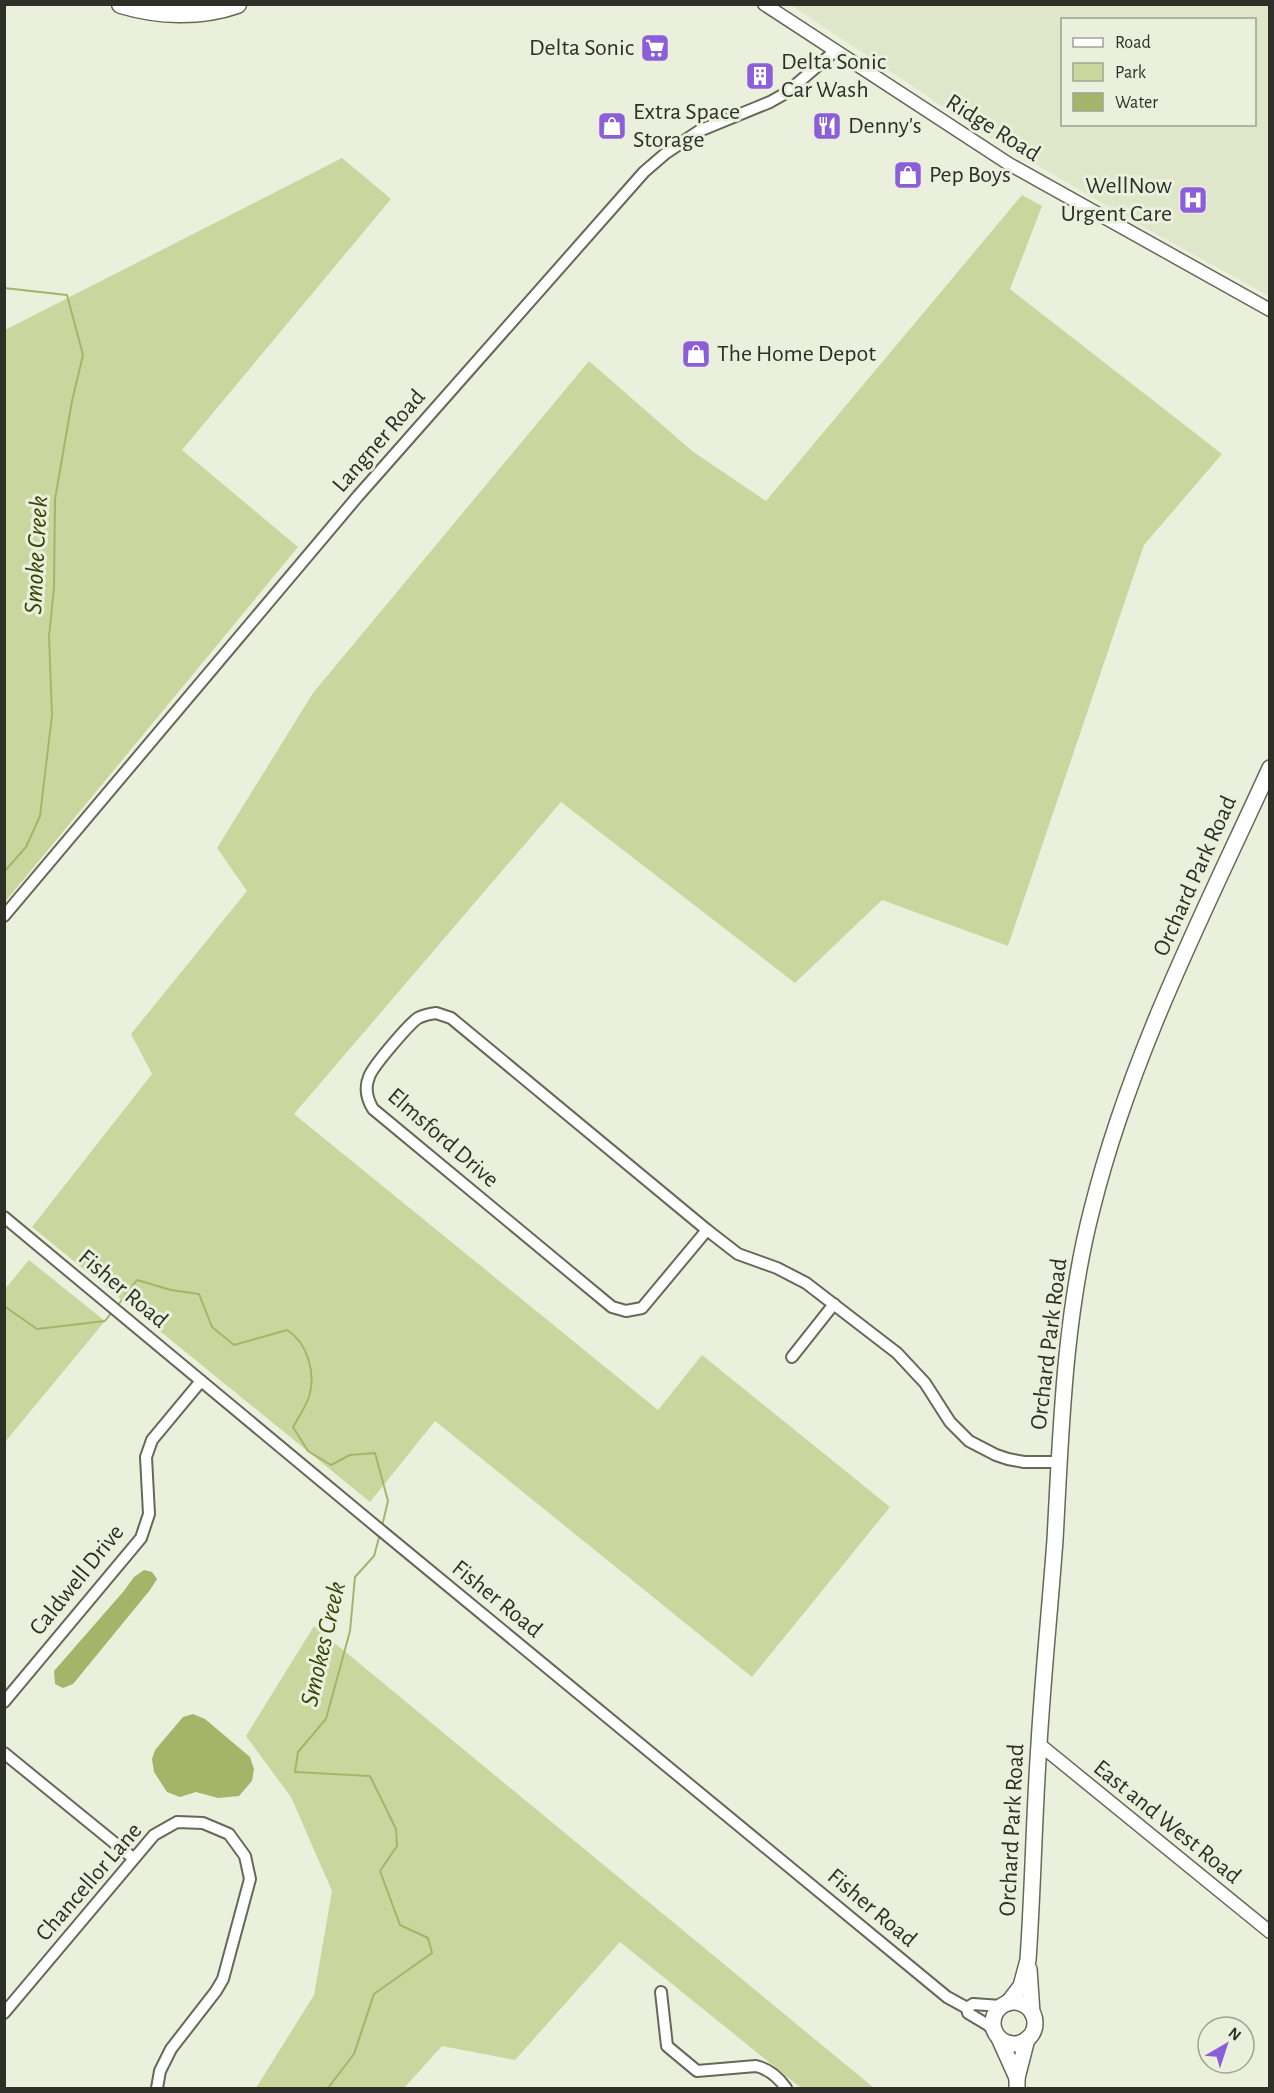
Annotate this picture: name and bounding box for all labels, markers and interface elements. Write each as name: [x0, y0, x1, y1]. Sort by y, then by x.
legend: [1061, 18, 1256, 126]
supermarket icon: Delta Sonic: [639, 32, 671, 64]
text: Road: [1115, 34, 1151, 52]
place label: Delta Sonic: [529, 36, 634, 60]
place label: Delta Sonic Car Wash: [781, 50, 886, 102]
building icon: Delta Sonic Car Wash: [744, 60, 776, 92]
text: Park: [1115, 64, 1147, 82]
street label: Ridge Road: [942, 90, 1044, 166]
text: Water: [1115, 94, 1158, 112]
place label: Extra Space Storage: [633, 100, 740, 152]
shop icon: Extra Space Storage: [596, 110, 628, 142]
restaurant icon: Denny's: [811, 110, 843, 142]
place label: Denny's: [848, 114, 922, 138]
shop icon: Pep Boys: [892, 159, 924, 191]
place label: Pep Boys: [929, 163, 1011, 187]
place label: WellNow Urgent Care: [1061, 174, 1172, 226]
hospital icon: WellNow Urgent Care: [1177, 184, 1209, 216]
shop icon: The Home Depot: [680, 338, 712, 370]
place label: The Home Depot: [717, 342, 876, 366]
street label: Langner Road: [328, 385, 430, 497]
water label: Smoke Creek: [20, 495, 52, 615]
street label: Orchard Park Road: [1149, 792, 1241, 960]
street label: Elmsford Drive: [383, 1084, 503, 1192]
street label: Fisher Road: [74, 1245, 172, 1333]
street label: Orchard Park Road: [1027, 1257, 1071, 1431]
street label: Caldwell Drive: [25, 1520, 129, 1640]
street label: Fisher Road: [447, 1556, 547, 1642]
water label: Smokes Creek: [296, 1579, 350, 1709]
street label: Orchard Park Road: [995, 1743, 1029, 1917]
street label: East and West Road: [1089, 1755, 1245, 1889]
street label: Chancellor Lane: [31, 1818, 147, 1946]
street label: Fisher Road: [823, 1864, 921, 1952]
north arrow: [1196, 2015, 1256, 2075]
text: N: [1225, 2024, 1244, 2044]

